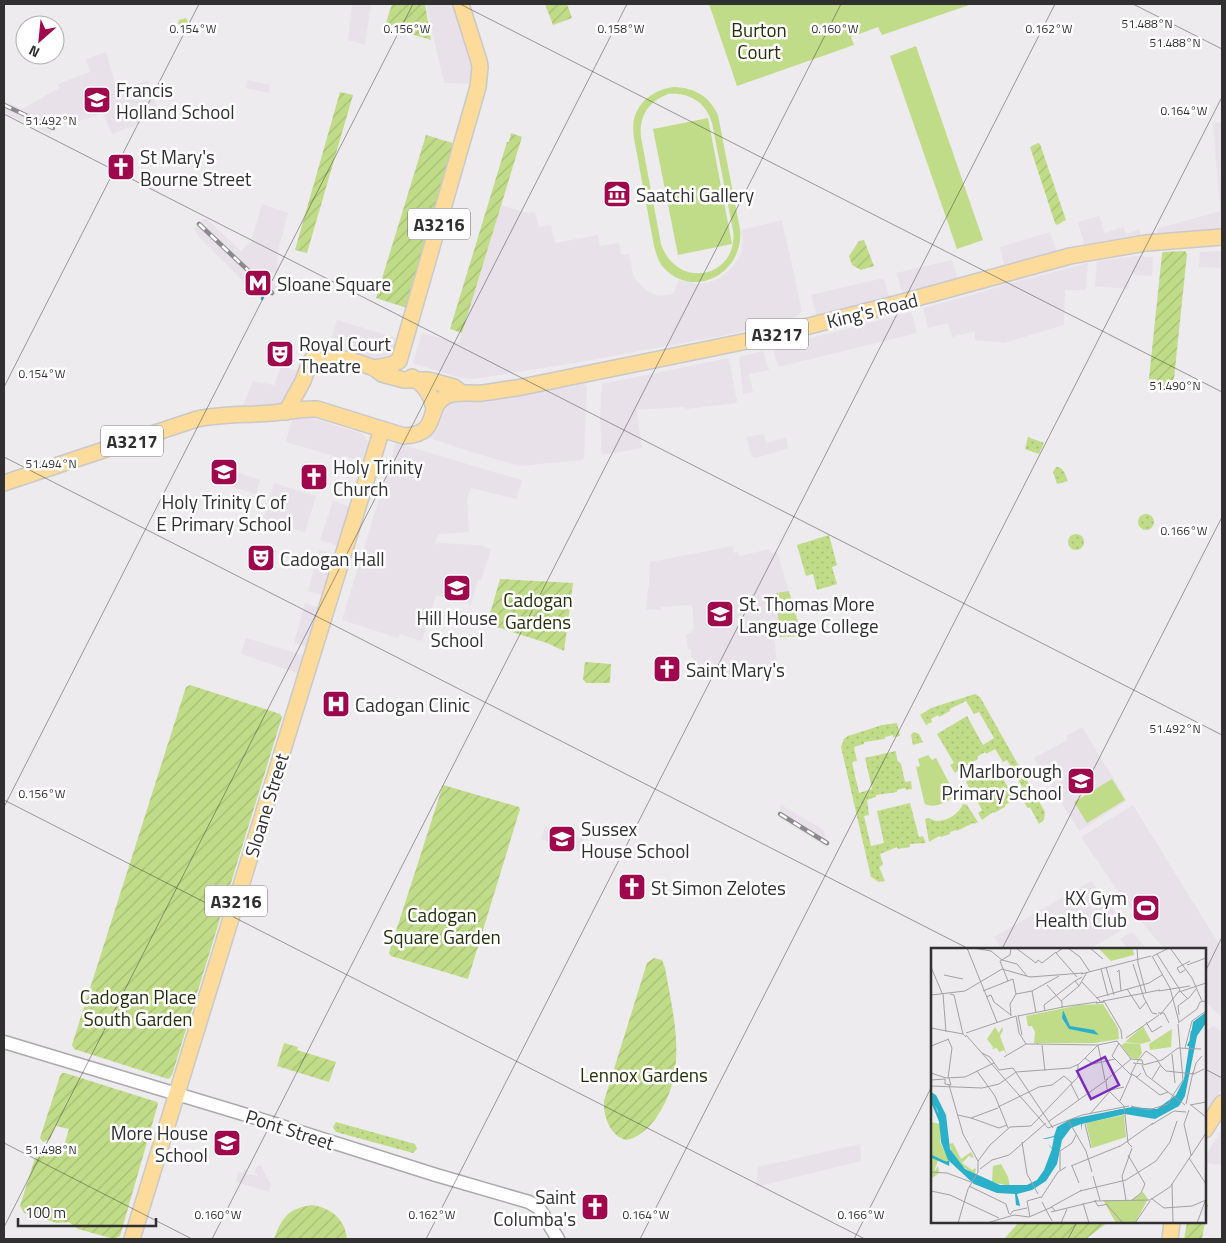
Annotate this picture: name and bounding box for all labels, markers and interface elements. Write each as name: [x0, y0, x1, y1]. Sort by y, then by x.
text: 51.488°N: [1121, 14, 1173, 33]
north arrow: [15, 15, 65, 65]
park label: Burton Court: [731, 15, 787, 66]
text: 0.154°W: [170, 19, 217, 38]
text: 0.156°W: [384, 19, 431, 38]
text: 0.158°W: [598, 19, 645, 38]
text: 0.160°W: [812, 19, 859, 38]
text: 0.162°W: [1026, 19, 1073, 38]
text: 51.488°N: [1149, 33, 1201, 52]
text: N: [25, 40, 43, 64]
place label: Francis Holland School: [116, 75, 235, 126]
school or university icon: Francis Holland School: [82, 85, 112, 115]
text: 0.164°W: [1161, 101, 1208, 120]
text: 51.492°N: [25, 111, 77, 130]
place label: St Mary's Bourne Street: [140, 142, 252, 193]
church icon: St Mary's Bourne Street: [106, 152, 136, 182]
museum icon: Saatchi Gallery: [602, 179, 632, 209]
place label: Saatchi Gallery: [636, 180, 754, 209]
road number: A3216: [408, 208, 470, 240]
metro station icon: Sloane Square: [243, 268, 273, 298]
place label: Sloane Square: [277, 269, 391, 298]
street label: King's Road: [823, 285, 921, 335]
road number: A3217: [746, 318, 808, 349]
place label: Royal Court Theatre: [299, 329, 391, 380]
theatre icon: Royal Court Theatre: [265, 339, 295, 369]
text: 0.154°W: [19, 364, 66, 383]
text: 51.490°N: [1149, 376, 1201, 395]
road number: A3217: [101, 426, 163, 456]
place label: Holy Trinity Church: [333, 452, 423, 503]
text: 51.494°N: [25, 454, 77, 473]
school or university icon: Holy Trinity C of E Primary School: [209, 457, 239, 487]
church icon: Holy Trinity Church: [299, 462, 329, 492]
place label: Holy Trinity C of E Primary School: [156, 487, 292, 538]
text: 0.166°W: [1161, 521, 1208, 540]
theatre icon: Cadogan Hall: [246, 543, 276, 573]
place label: Cadogan Hall: [280, 544, 385, 573]
school or university icon: Hill House School: [442, 573, 472, 603]
park label: Cadogan Gardens: [503, 585, 573, 636]
place label: St. Thomas More Language College: [739, 589, 879, 640]
school or university icon: St. Thomas More Language College: [705, 599, 735, 629]
place label: Hill House School: [416, 603, 498, 654]
church icon: Saint Mary's: [652, 654, 682, 684]
place label: Saint Mary's: [686, 655, 785, 684]
hospital icon: Cadogan Clinic: [321, 689, 351, 719]
place label: Cadogan Clinic: [355, 690, 470, 719]
text: 51.492°N: [1149, 719, 1201, 738]
street label: Sloane Street: [236, 749, 296, 860]
place label: Marlborough Primary School: [941, 756, 1062, 807]
school or university icon: Marlborough Primary School: [1066, 766, 1096, 796]
text: 0.156°W: [19, 784, 66, 803]
place label: Sussex House School: [581, 814, 690, 865]
school or university icon: Sussex House School: [547, 824, 577, 854]
church icon: St Simon Zelotes: [617, 872, 647, 902]
place label: St Simon Zelotes: [651, 873, 786, 902]
place label: KX Gym Health Club: [1035, 883, 1127, 934]
road number: A3216: [205, 886, 267, 916]
sports icon: KX Gym Health Club: [1131, 893, 1161, 923]
park label: Cadogan Square Garden: [383, 900, 501, 951]
inset map: [931, 948, 1206, 1223]
park label: Cadogan Place South Garden: [80, 982, 196, 1033]
park label: Lennox Gardens: [580, 1060, 708, 1089]
street label: Pont Street: [242, 1101, 338, 1157]
place label: More House School: [111, 1118, 208, 1169]
school or university icon: More House School: [212, 1128, 242, 1158]
text: 51.498°N: [25, 1140, 77, 1159]
place label: Saint Columba's: [493, 1182, 576, 1233]
church icon: Saint Columba's: [580, 1192, 610, 1222]
scale bar: [18, 1196, 155, 1228]
text: 100 m: [25, 1201, 66, 1224]
text: 0.160°W: [195, 1205, 242, 1224]
text: 0.162°W: [409, 1205, 456, 1224]
text: 0.164°W: [623, 1205, 670, 1224]
text: 0.166°W: [838, 1205, 885, 1224]

